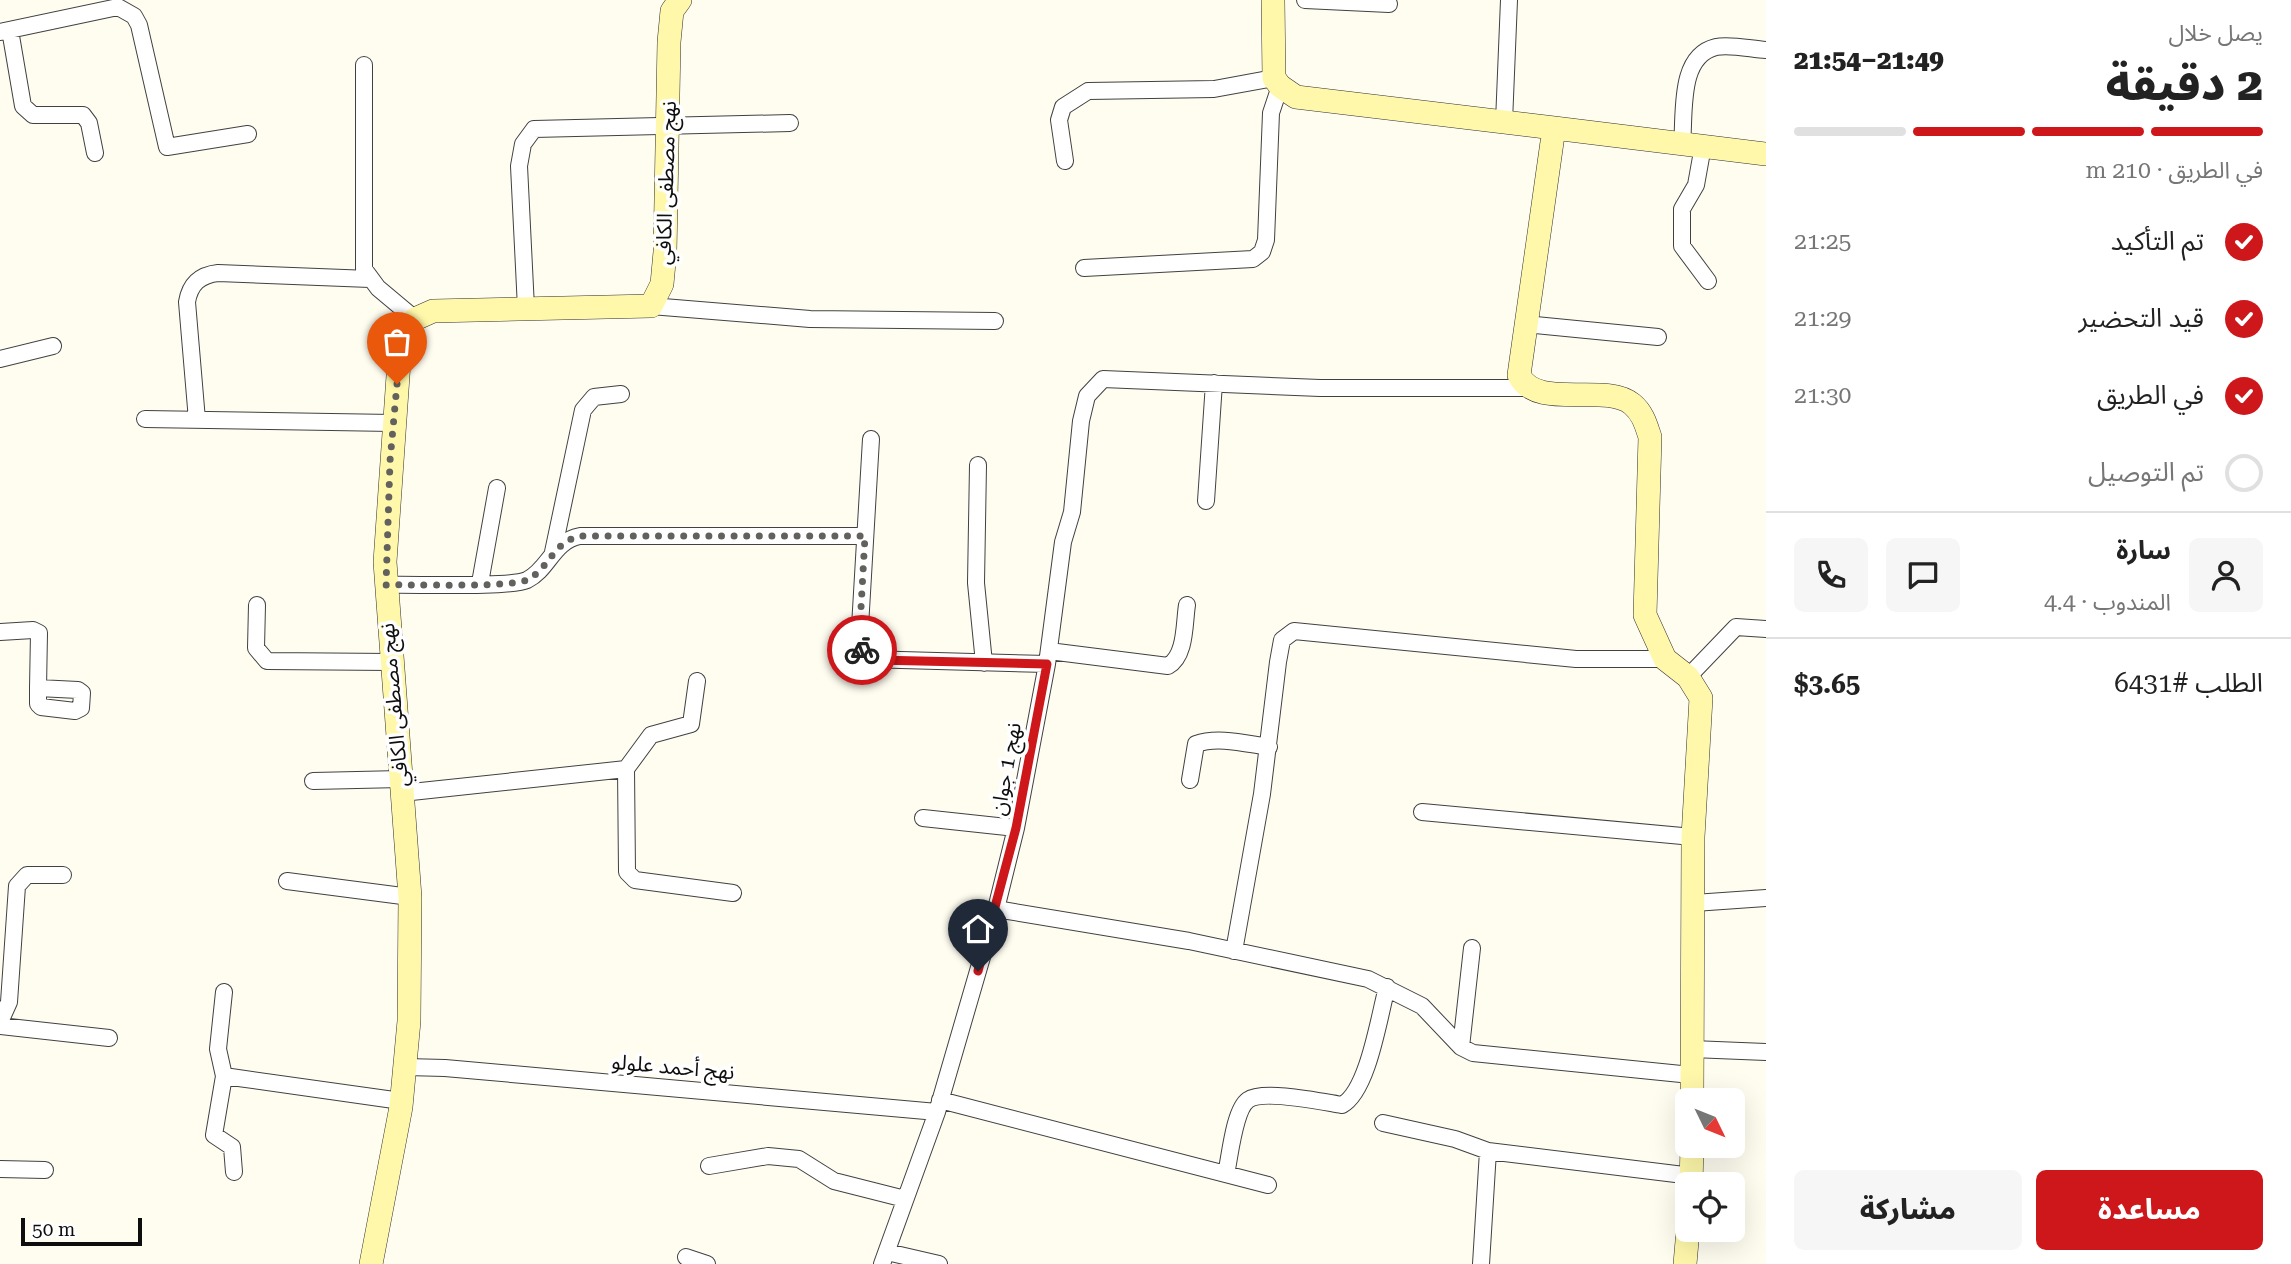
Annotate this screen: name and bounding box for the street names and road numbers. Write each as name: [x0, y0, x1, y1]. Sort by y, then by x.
street label: نهج مصطفى الكافي: [651, 100, 685, 266]
street label: نهج مصطفى الكافي: [375, 622, 417, 788]
street label: نهج 1 جوان: [986, 721, 1029, 818]
street label: نهج أحمد علولو: [610, 1049, 736, 1087]

